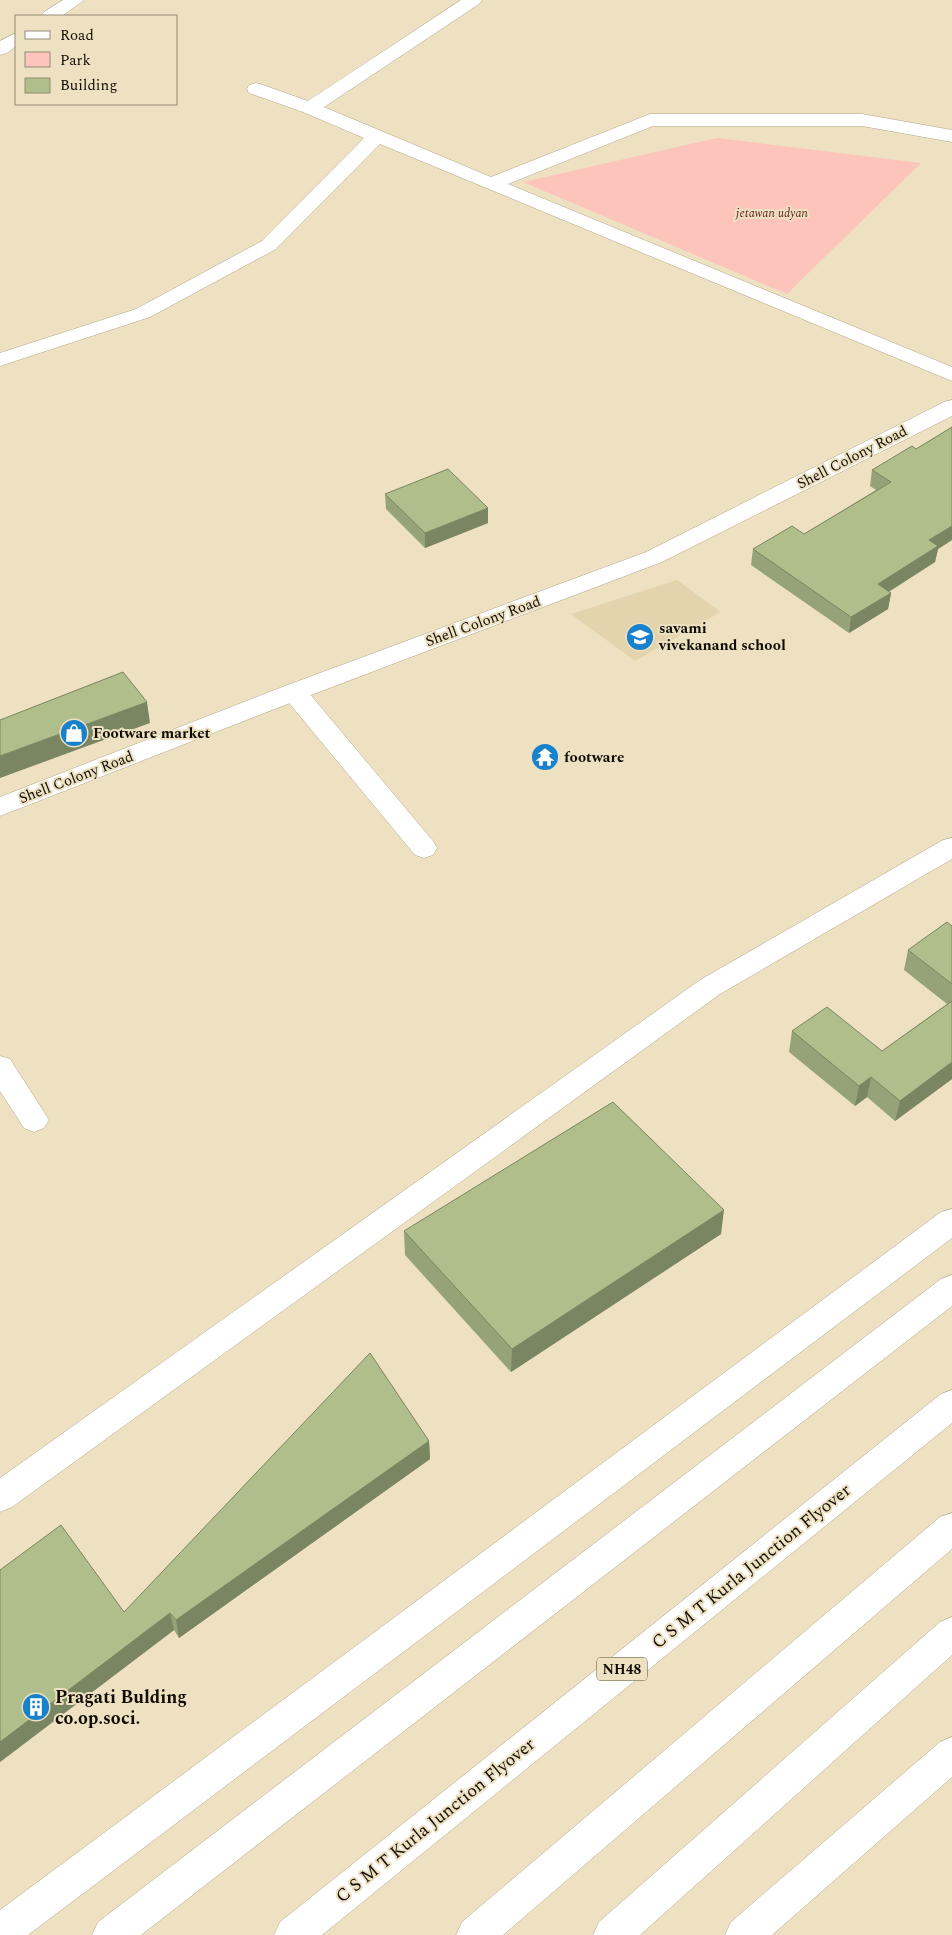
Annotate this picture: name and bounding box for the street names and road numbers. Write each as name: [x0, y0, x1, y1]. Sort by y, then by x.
street label: Shell Colony Road: [793, 420, 912, 495]
street label: Shell Colony Road: [422, 590, 544, 653]
street label: Shell Colony Road: [15, 745, 137, 810]
street label: C S M T Kurla Junction Flyover: [646, 1477, 857, 1655]
road number: NH48: [597, 1658, 647, 1680]
street label: C S M T Kurla Junction Flyover: [330, 1731, 541, 1909]

